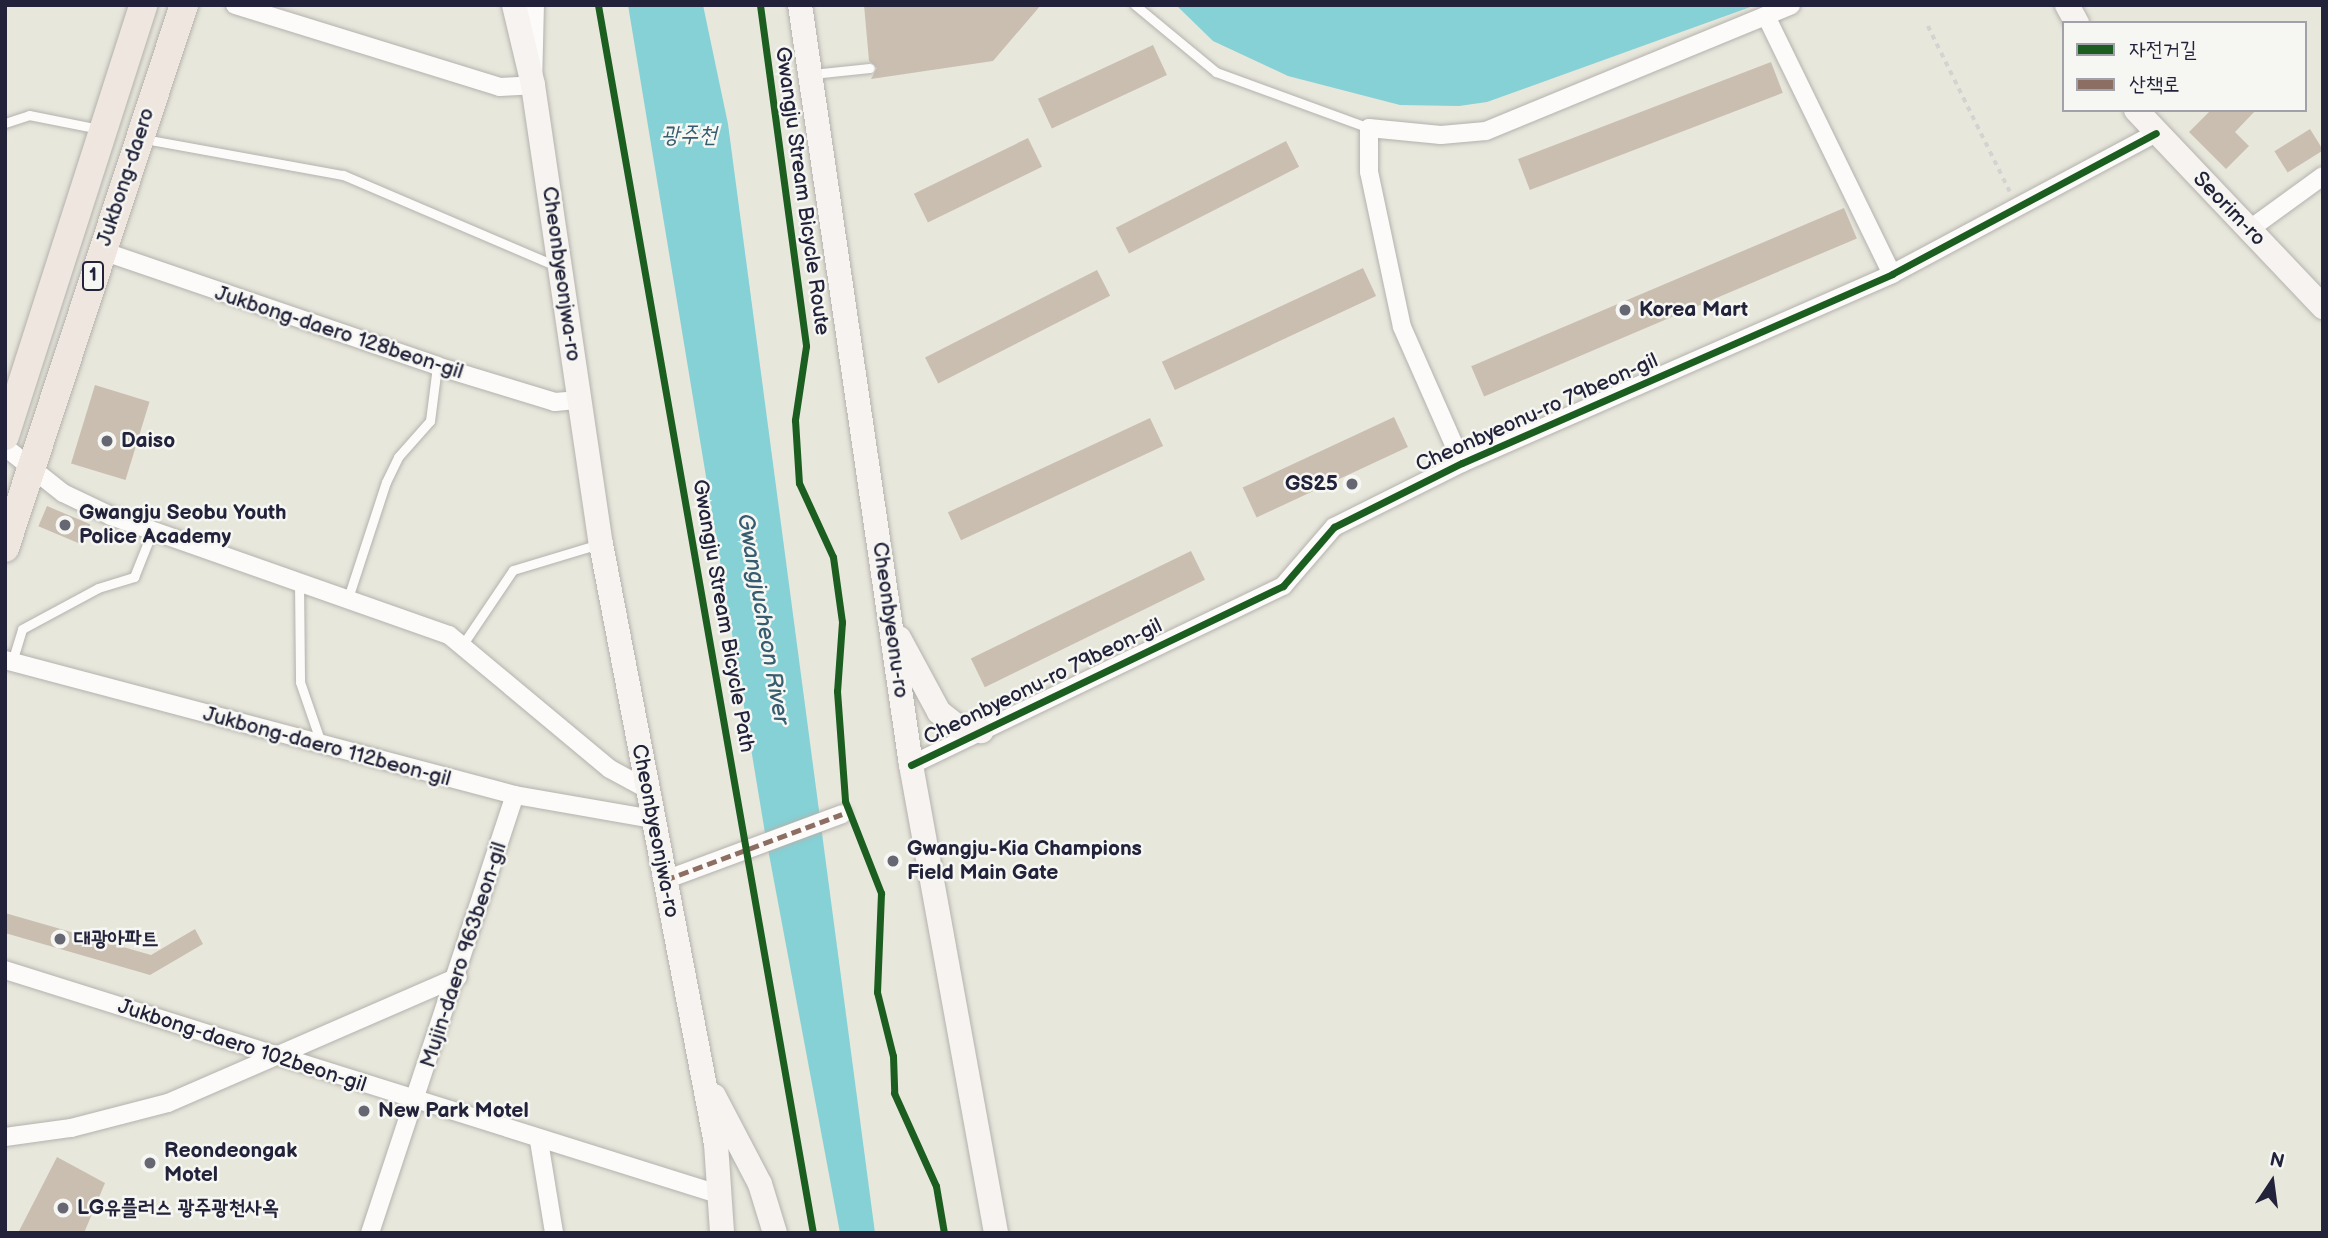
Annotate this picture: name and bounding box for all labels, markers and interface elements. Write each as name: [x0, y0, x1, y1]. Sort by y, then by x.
legend: [2062, 21, 2307, 112]
text: 자전거길: [2129, 37, 2197, 62]
street label: Gwangju Stream Bicycle Route: [769, 45, 835, 337]
text: 산책로: [2129, 72, 2180, 97]
street label: Jukbong-daero: [92, 105, 160, 249]
water label: 광주천: [661, 121, 717, 149]
street label: Seorim-ro: [2187, 167, 2271, 251]
street label: Cheonbyeonjwa-ro: [536, 185, 586, 363]
road number: 1: [81, 260, 105, 292]
street label: Jukbong-daero 128beon-gil: [212, 281, 466, 385]
place label: Korea Mart: [1639, 297, 1748, 323]
marker: Korea Mart: [1617, 302, 1633, 318]
street label: Cheonbyeonu-ro 79beon-gil: [1412, 348, 1662, 478]
place label: Daiso: [121, 428, 175, 454]
marker: Daiso: [99, 433, 115, 449]
place label: GS25: [1285, 471, 1338, 497]
marker: GS25: [1344, 476, 1360, 492]
street label: Gwangju Stream Bicycle Path: [687, 477, 759, 755]
place label: Gwangju Seobu Youth Police Academy: [79, 500, 286, 550]
water label: Gwangjucheon River: [731, 511, 795, 727]
marker: Gwangju Seobu Youth Police Academy: [57, 517, 73, 533]
street label: Cheonbyeonu-ro: [867, 540, 913, 700]
street label: Cheonbyeonu-ro 79beon-gil: [919, 613, 1167, 751]
street label: Jukbong-daero 112beon-gil: [200, 702, 454, 792]
street label: Cheonbyeonjwa-ro: [626, 742, 684, 920]
place label: Gwangju-Kia Champions Field Main Gate: [907, 836, 1142, 886]
street label: Mujin-daero 963beon-gil: [416, 839, 512, 1071]
marker: Gwangju-Kia Champions Field Main Gate: [885, 853, 901, 869]
place label: 대광아파트: [74, 926, 158, 952]
marker: 대광아파트: [52, 931, 68, 947]
street label: Jukbong-daero 102beon-gil: [115, 994, 369, 1098]
place label: New Park Motel: [378, 1098, 529, 1124]
marker: New Park Motel: [356, 1103, 372, 1119]
place label: Reondeongak Motel: [164, 1138, 297, 1188]
north arrow: [2237, 1147, 2307, 1217]
text: N: [2267, 1148, 2286, 1174]
marker: Reondeongak Motel: [142, 1155, 158, 1171]
place label: LG유플러스 광주광천사옥: [77, 1195, 279, 1221]
marker: LG유플러스 광주광천사옥: [55, 1200, 71, 1216]

